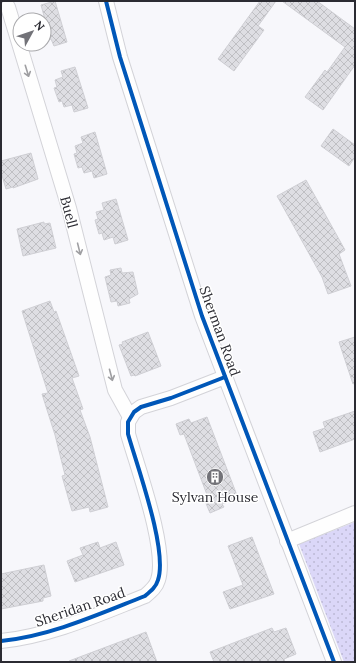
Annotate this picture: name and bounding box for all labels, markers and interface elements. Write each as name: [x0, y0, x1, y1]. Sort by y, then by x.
north arrow: [12, 12, 52, 52]
text: N: [32, 18, 48, 34]
one-way arrow: [24, 64, 31, 77]
street label: Buell: [56, 194, 82, 230]
one-way arrow: [76, 243, 83, 256]
street label: Sherman Road: [195, 284, 245, 378]
one-way arrow: [108, 369, 116, 382]
building icon: Sylvan House: [205, 467, 225, 487]
place label: Sylvan House: [172, 488, 259, 506]
street label: Sheridan Road: [33, 583, 127, 631]

